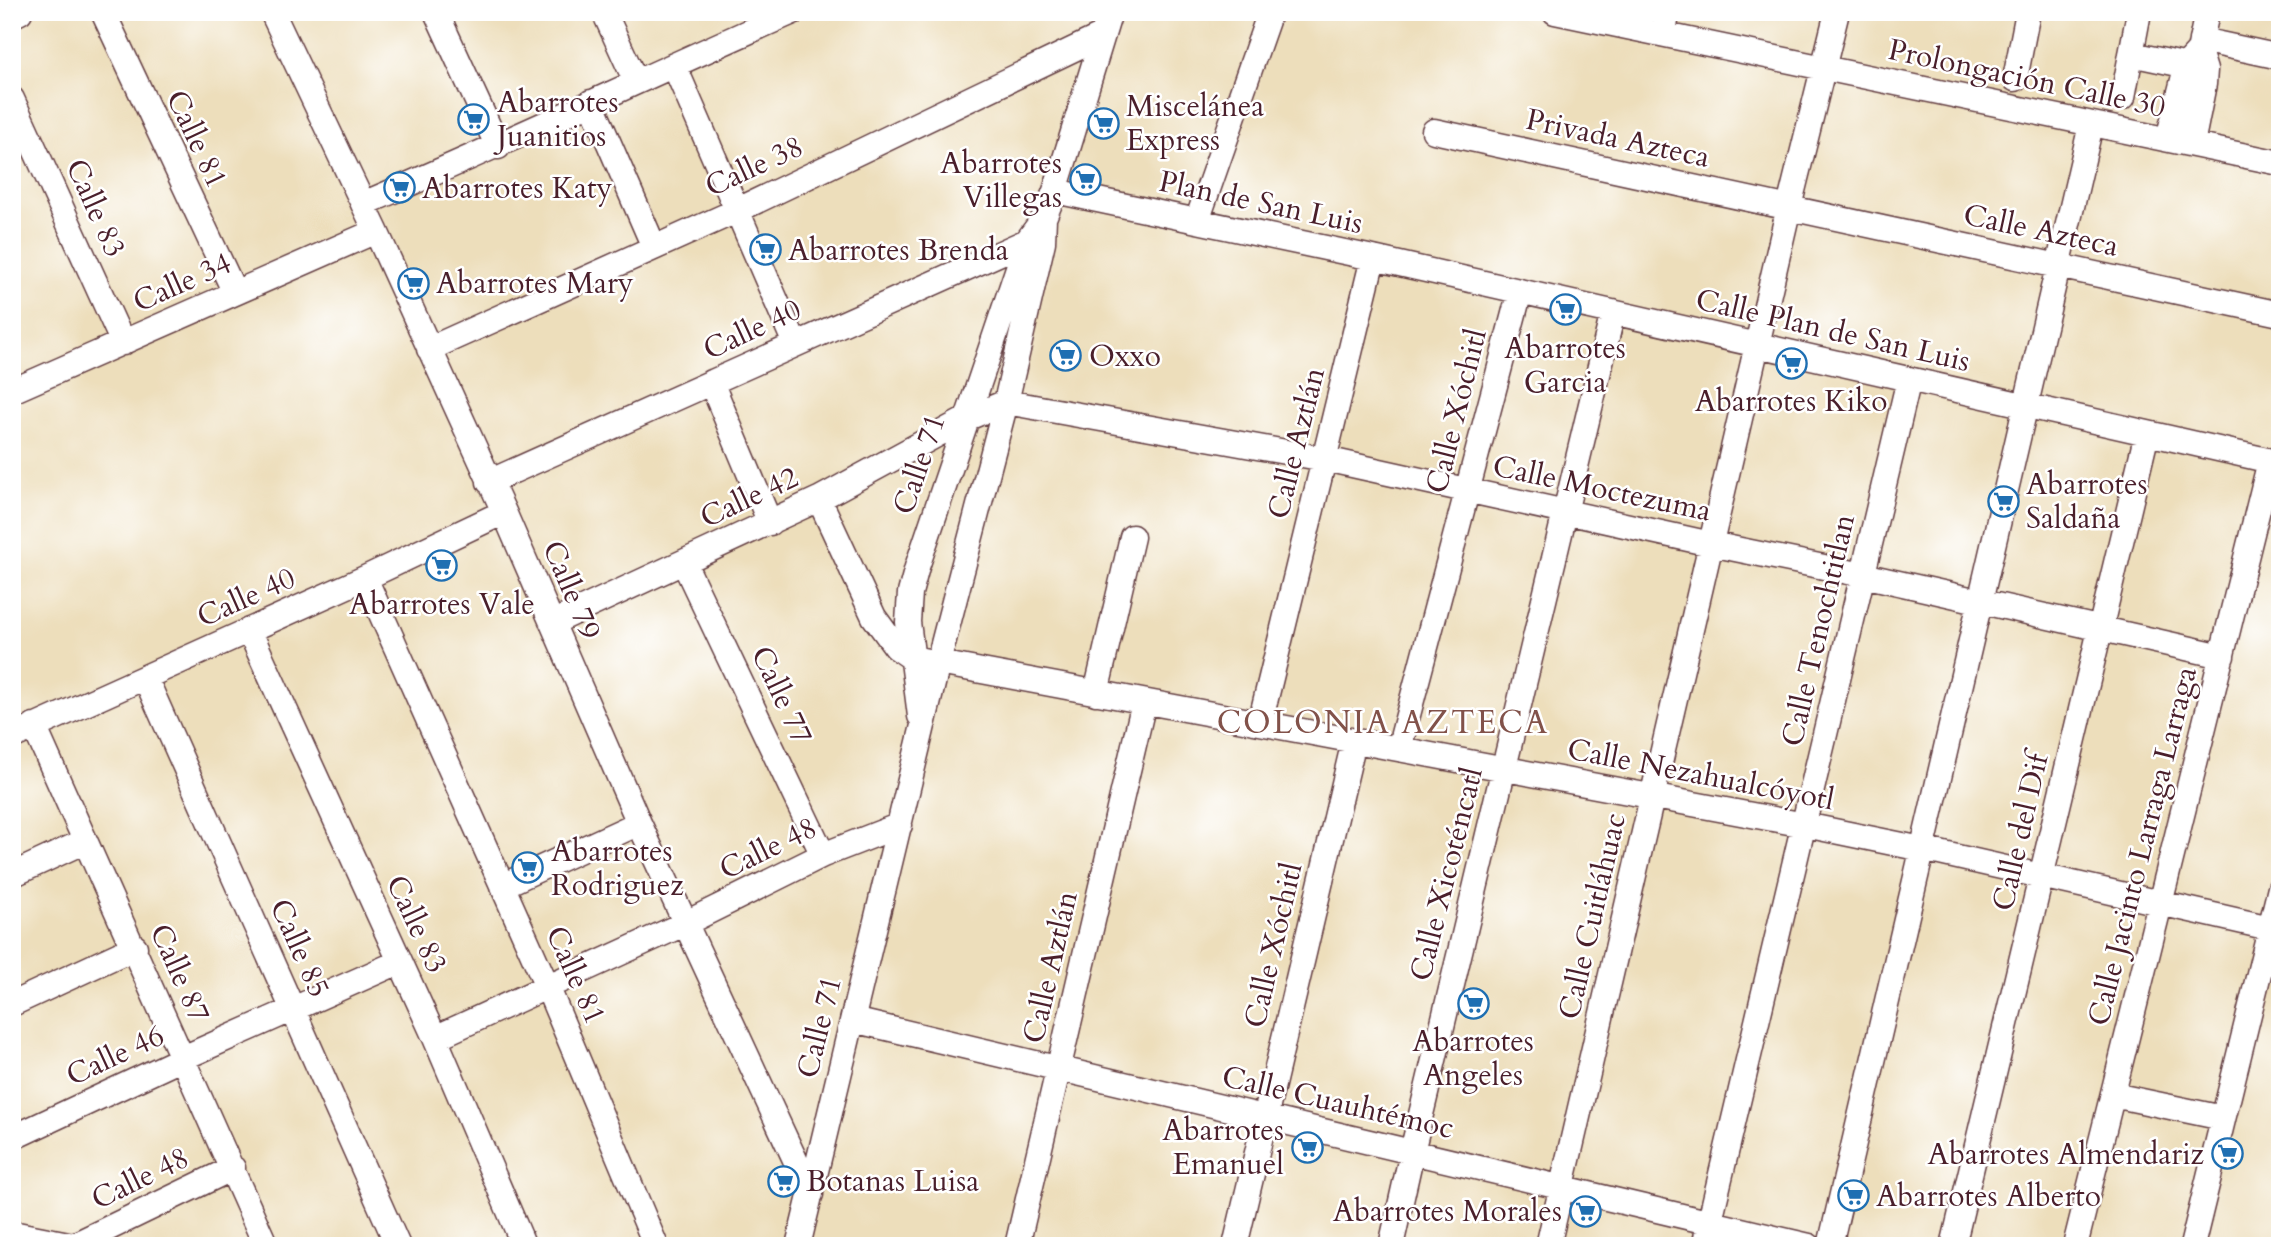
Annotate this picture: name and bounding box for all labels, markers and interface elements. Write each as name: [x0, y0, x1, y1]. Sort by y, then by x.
street label: Prolongación Calle 30: [1884, 29, 2169, 128]
place label: Abarrotes Juanitios: [493, 82, 619, 157]
street label: Calle 81: [156, 84, 237, 195]
place label: Miscelánea Express: [1126, 86, 1264, 161]
street label: Privada Azteca: [1522, 99, 1714, 178]
supermarket icon: Abarrotes Juanitios: [457, 102, 491, 136]
supermarket icon: Miscelánea Express: [1086, 106, 1120, 140]
street label: Calle 38: [699, 126, 810, 207]
place label: Abarrotes Villegas: [940, 143, 1062, 218]
street label: Calle 83: [56, 153, 135, 264]
street label: Plan de San Luis: [1155, 161, 1367, 244]
supermarket icon: Abarrotes Villegas: [1068, 163, 1102, 197]
place label: Abarrotes Katy: [422, 168, 612, 209]
supermarket icon: Abarrotes Katy: [382, 171, 416, 205]
street label: Calle Azteca: [1960, 194, 2122, 267]
place label: Abarrotes Brenda: [788, 230, 1009, 271]
supermarket icon: Abarrotes Brenda: [748, 233, 782, 267]
street label: Calle 34: [127, 243, 238, 322]
place label: Abarrotes Mary: [436, 263, 634, 304]
supermarket icon: Abarrotes Mary: [396, 266, 430, 300]
street label: Calle Plan de San Luis: [1692, 279, 1974, 382]
street label: Calle 40: [697, 289, 808, 370]
supermarket icon: Abarrotes Garcia: [1548, 293, 1582, 327]
street label: Calle Xóchitl: [1416, 324, 1497, 498]
place label: Abarrotes Garcia: [1504, 328, 1626, 403]
place label: Oxxo: [1089, 336, 1161, 377]
supermarket icon: Oxxo: [1049, 339, 1083, 373]
supermarket icon: Abarrotes Kiko: [1774, 346, 1808, 380]
street label: Calle Aztlán: [1258, 363, 1335, 523]
place label: Abarrotes Kiko: [1695, 381, 1887, 422]
street label: Calle 71: [883, 409, 956, 520]
street label: Calle Moctezuma: [1489, 445, 1715, 532]
street label: Calle 42: [694, 457, 805, 538]
place label: Abarrotes Saldaña: [2026, 464, 2148, 539]
supermarket icon: Abarrotes Saldaña: [1986, 484, 2020, 518]
street label: Calle Tenochtitlan: [1772, 510, 1865, 750]
street label: Calle 79: [532, 535, 611, 646]
supermarket icon: Abarrotes Vale: [425, 549, 459, 583]
street label: Calle 40: [191, 558, 302, 637]
place label: Abarrotes Vale: [349, 584, 535, 625]
street label: Calle 77: [741, 640, 822, 751]
street label: Calle Jacinto Larraga Larraga: [2078, 662, 2207, 1030]
district label: COLONIA AZTECA: [1217, 701, 1549, 745]
street label: Calle Nezahualcóyotl: [1564, 729, 1838, 821]
street label: Calle del Dif: [1983, 745, 2060, 915]
street label: Calle Xicoténcatl: [1400, 763, 1493, 985]
street label: Calle 48: [713, 807, 824, 890]
street label: Calle Cuitláhuac: [1549, 809, 1636, 1023]
place label: Abarrotes Rodriguez: [551, 831, 684, 906]
supermarket icon: Abarrotes Rodriguez: [511, 851, 545, 885]
street label: Calle Xóchitl: [1235, 858, 1312, 1032]
street label: Calle 83: [376, 869, 457, 980]
street label: Calle Aztlán: [1013, 887, 1088, 1047]
street label: Calle 85: [260, 893, 339, 1004]
street label: Calle 87: [140, 918, 219, 1029]
street label: Calle 81: [536, 920, 615, 1031]
street label: Calle 71: [787, 972, 852, 1082]
supermarket icon: Abarrotes Angeles: [1456, 986, 1490, 1020]
street label: Calle 46: [60, 1015, 171, 1096]
place label: Abarrotes Angeles: [1412, 1021, 1534, 1096]
street label: Calle Cuauhtémoc: [1218, 1056, 1458, 1149]
place label: Abarrotes Emanuel: [1162, 1110, 1284, 1185]
supermarket icon: Abarrotes Emanuel: [1290, 1130, 1324, 1164]
place label: Abarrotes Almendariz: [1928, 1134, 2205, 1175]
street label: Calle 48: [85, 1137, 196, 1220]
supermarket icon: Abarrotes Almendariz: [2210, 1137, 2244, 1171]
place label: Botanas Luisa: [806, 1161, 979, 1202]
supermarket icon: Botanas Luisa: [766, 1164, 800, 1198]
place label: Abarrotes Alberto: [1876, 1176, 2101, 1217]
supermarket icon: Abarrotes Alberto: [1836, 1179, 1870, 1213]
place label: Abarrotes Morales: [1333, 1191, 1562, 1232]
supermarket icon: Abarrotes Morales: [1568, 1194, 1602, 1228]

